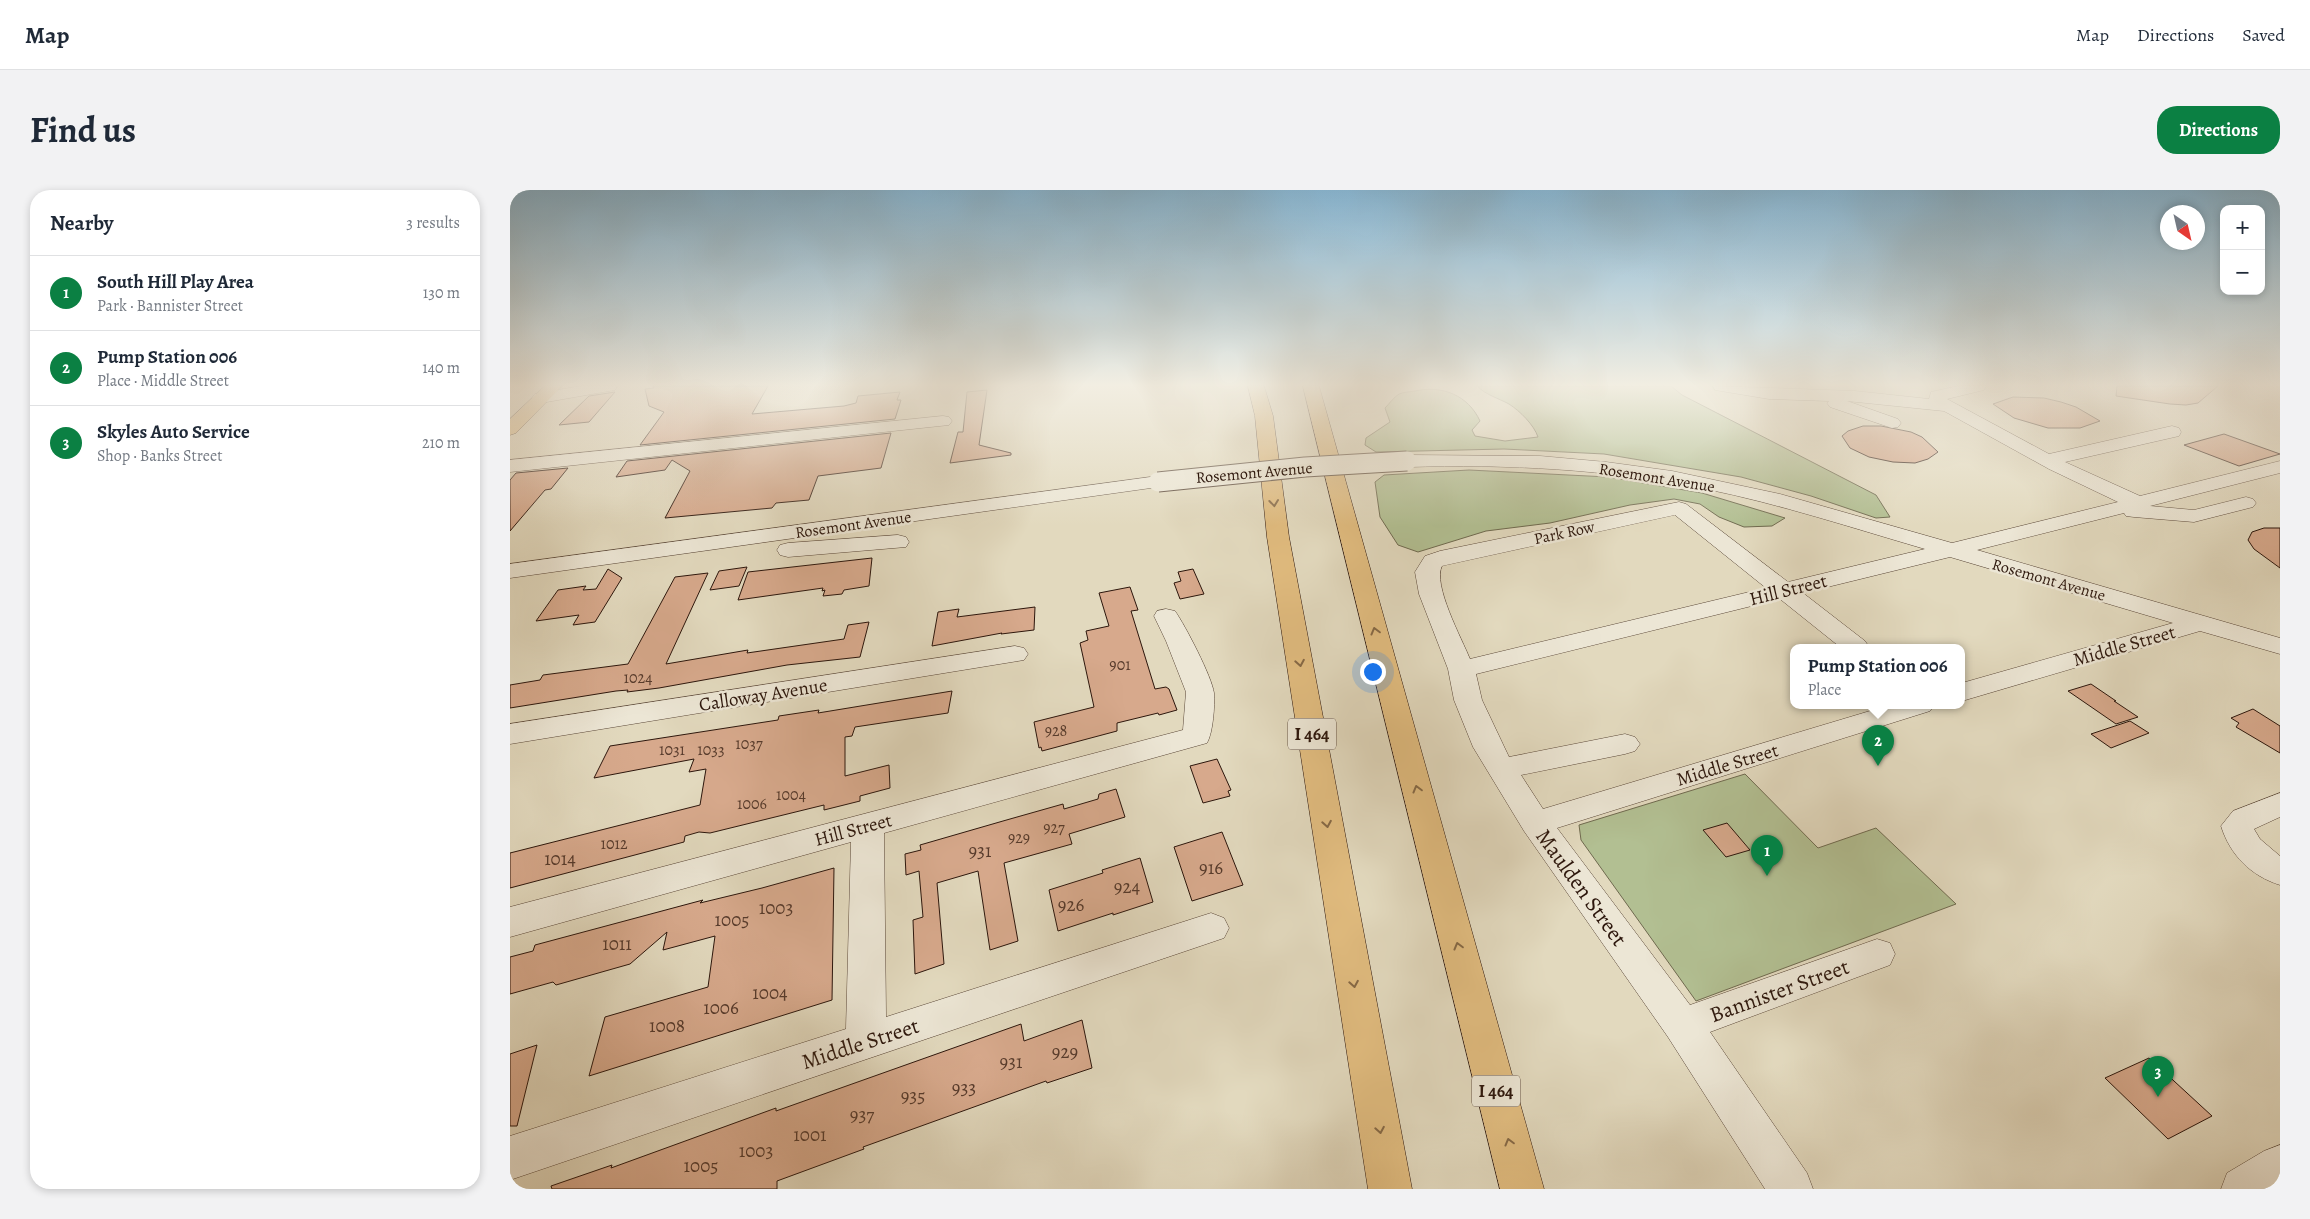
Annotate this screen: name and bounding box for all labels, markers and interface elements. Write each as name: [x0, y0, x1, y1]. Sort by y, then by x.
text: Map: [25, 19, 69, 51]
text: Map: [2076, 23, 2109, 47]
text: Directions: [2137, 23, 2214, 47]
text: Saved: [2242, 23, 2285, 47]
text: Find us: [30, 106, 136, 154]
button: Directions: [2157, 106, 2280, 154]
north arrow: [2160, 205, 2205, 250]
map controls: [2220, 205, 2265, 295]
button: +: [2220, 205, 2265, 250]
text: Nearby: [50, 209, 113, 237]
text: 3 results: [406, 212, 460, 234]
button: −: [2220, 250, 2265, 295]
text: South Hill Play Area: [97, 269, 254, 295]
text: 1: [63, 282, 69, 304]
text: 130 m: [423, 282, 460, 304]
text: Park · Bannister Street: [97, 295, 243, 317]
text: Pump Station 006: [97, 344, 237, 370]
text: 2: [62, 357, 70, 379]
text: 140 m: [422, 357, 460, 379]
text: Place · Middle Street: [97, 370, 229, 392]
text: Skyles Auto Service: [97, 419, 250, 445]
text: 3: [63, 432, 69, 454]
text: 210 m: [422, 432, 460, 454]
text: Shop · Banks Street: [97, 445, 222, 467]
street label: Rosemont Avenue: [1195, 457, 1313, 489]
street label: Rosemont Avenue: [1597, 458, 1716, 498]
one-way arrow: [1268, 499, 1279, 507]
street label: Rosemont Avenue: [794, 506, 913, 544]
street label: Park Row: [1532, 516, 1597, 550]
street label: Rosemont Avenue: [1989, 553, 2108, 607]
street label: Hill Street: [1747, 568, 1830, 612]
street label: Middle Street: [2070, 619, 2178, 673]
one-way arrow: [1371, 628, 1381, 636]
popup: [1790, 644, 1965, 709]
text: Pump Station 006: [1807, 653, 1948, 679]
house number: 901: [1109, 654, 1131, 676]
one-way arrow: [1294, 659, 1304, 668]
your location: [1360, 659, 1386, 685]
house number: 1024: [624, 667, 652, 689]
street label: Calloway Avenue: [697, 672, 829, 718]
text: Place: [1807, 679, 1841, 701]
road number: I 464: [1288, 718, 1336, 750]
house number: 928: [1045, 720, 1067, 742]
pin: 2: [1862, 725, 1894, 766]
house number: 1037: [735, 733, 763, 755]
street label: Middle Street: [1673, 737, 1781, 793]
house number: 1031: [659, 739, 686, 761]
house number: 1033: [697, 739, 725, 761]
house number: 1004: [776, 784, 806, 806]
one-way arrow: [1412, 785, 1422, 793]
house number: 1006: [737, 793, 767, 815]
street label: Hill Street: [812, 807, 895, 853]
house number: 927: [1043, 817, 1065, 839]
one-way arrow: [1321, 819, 1331, 828]
street label: Maulden Street: [1528, 823, 1634, 952]
house number: 929: [1008, 827, 1030, 849]
house number: 1012: [600, 833, 628, 855]
pin: 1: [1751, 835, 1783, 876]
house number: 931: [968, 838, 992, 864]
house number: 1014: [544, 846, 576, 872]
house number: 916: [1199, 855, 1223, 881]
house number: 924: [1114, 874, 1141, 900]
house number: 926: [1058, 892, 1084, 918]
house number: 1003: [759, 895, 793, 921]
house number: 1005: [715, 907, 749, 933]
house number: 1011: [602, 931, 632, 957]
one-way arrow: [1453, 941, 1464, 950]
street label: Bannister Street: [1705, 952, 1853, 1030]
one-way arrow: [1349, 979, 1359, 988]
house number: 1004: [752, 980, 788, 1006]
house number: 1006: [703, 995, 739, 1021]
street label: Middle Street: [798, 1011, 923, 1077]
house number: 1008: [649, 1013, 685, 1039]
house number: 929: [1052, 1039, 1078, 1065]
house number: 931: [999, 1049, 1023, 1075]
pin: 3: [2142, 1056, 2174, 1097]
house number: 933: [952, 1075, 976, 1101]
road number: I 464: [1472, 1076, 1520, 1106]
house number: 935: [901, 1083, 925, 1109]
house number: 937: [850, 1102, 874, 1128]
house number: 1001: [793, 1122, 827, 1148]
one-way arrow: [1375, 1126, 1385, 1135]
house number: 1003: [739, 1138, 773, 1164]
one-way arrow: [1505, 1138, 1515, 1146]
house number: 1005: [684, 1153, 718, 1179]

